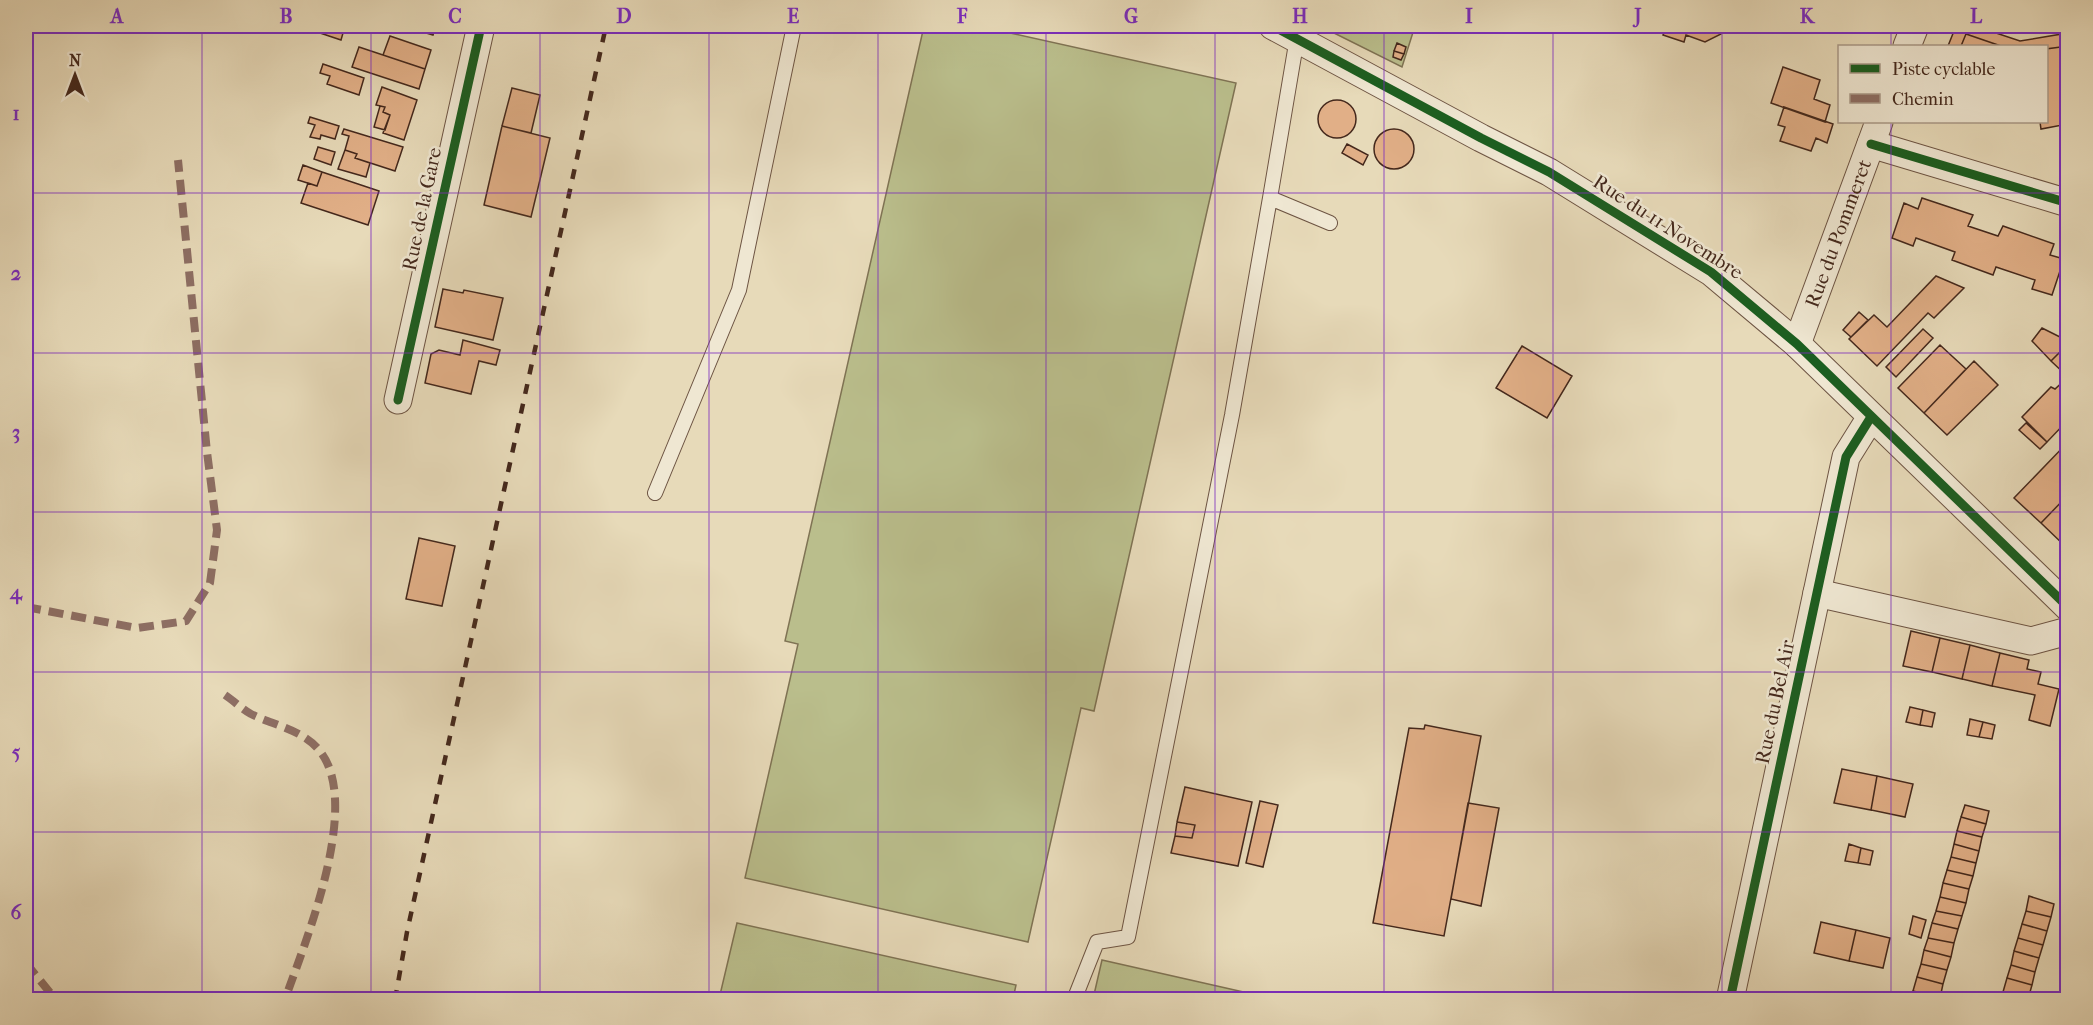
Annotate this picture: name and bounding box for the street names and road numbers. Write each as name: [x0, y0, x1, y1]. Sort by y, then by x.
street label: Rue de la Gare: [398, 145, 446, 273]
street label: Rue du Pommeret: [1800, 156, 1876, 311]
street label: Rue du 11 Novembre: [1589, 170, 1747, 284]
street label: Rue du Bel Air: [1751, 637, 1799, 766]

